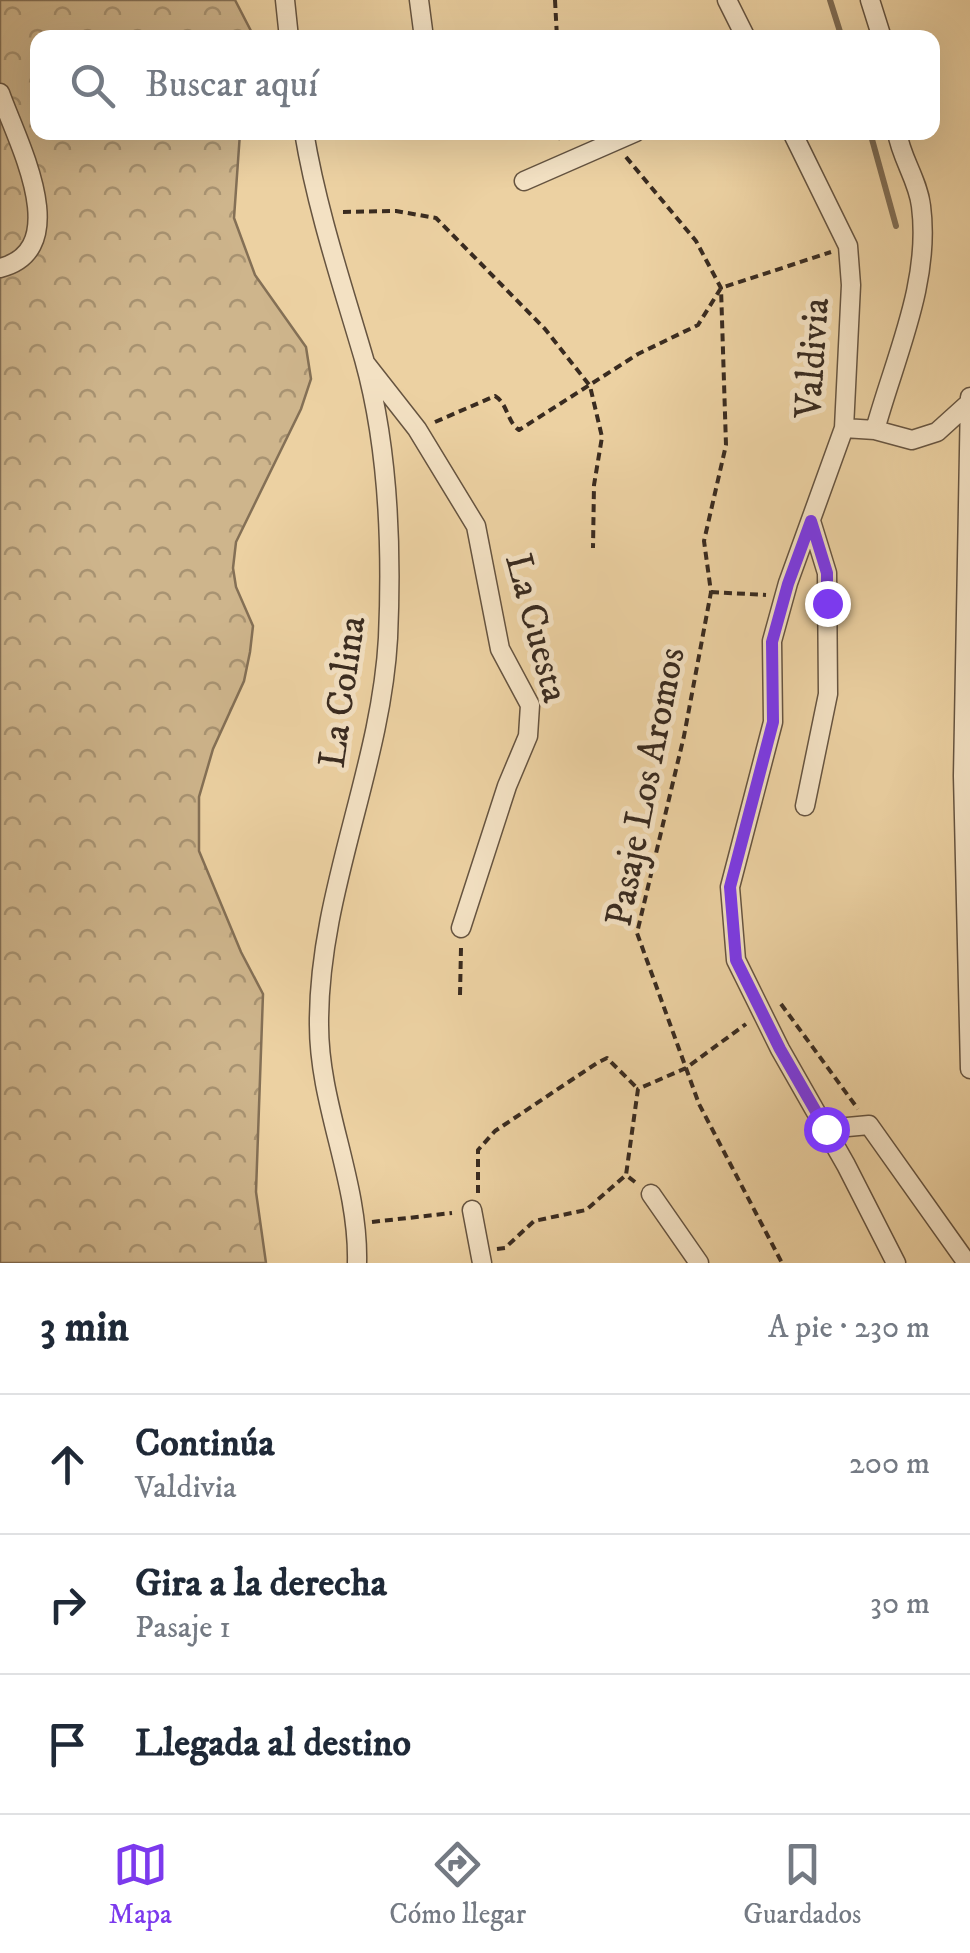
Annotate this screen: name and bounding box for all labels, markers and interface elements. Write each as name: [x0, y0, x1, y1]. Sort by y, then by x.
search box: [30, 30, 940, 140]
icon: search: [65, 58, 120, 113]
text: Buscar aquí: [145, 61, 318, 109]
street label: Valdivia: [785, 296, 841, 421]
street label: La Cuesta: [493, 548, 579, 708]
route end: [805, 581, 851, 627]
street label: La Colina: [309, 613, 377, 771]
street label: Pasaje Los Aromos: [595, 643, 697, 931]
route start: [804, 1107, 850, 1153]
text: 3 min: [40, 1302, 129, 1354]
text: A pie · 230 m: [768, 1308, 930, 1348]
text: Continúa: [135, 1420, 275, 1468]
icon: ahead: [40, 1437, 95, 1492]
text: 200 m: [849, 1444, 930, 1484]
text: Valdivia: [135, 1468, 237, 1508]
text: Gira a la derecha: [135, 1560, 387, 1608]
icon: right: [40, 1577, 95, 1632]
text: 30 m: [870, 1584, 930, 1624]
text: Pasaje 1: [135, 1608, 231, 1648]
icon: arrive: [40, 1717, 95, 1772]
text: Llegada al destino: [135, 1720, 411, 1768]
tab: Mapa: [109, 1837, 172, 1932]
tab: Cómo llegar: [389, 1837, 526, 1932]
tab: Guardados: [743, 1837, 861, 1932]

